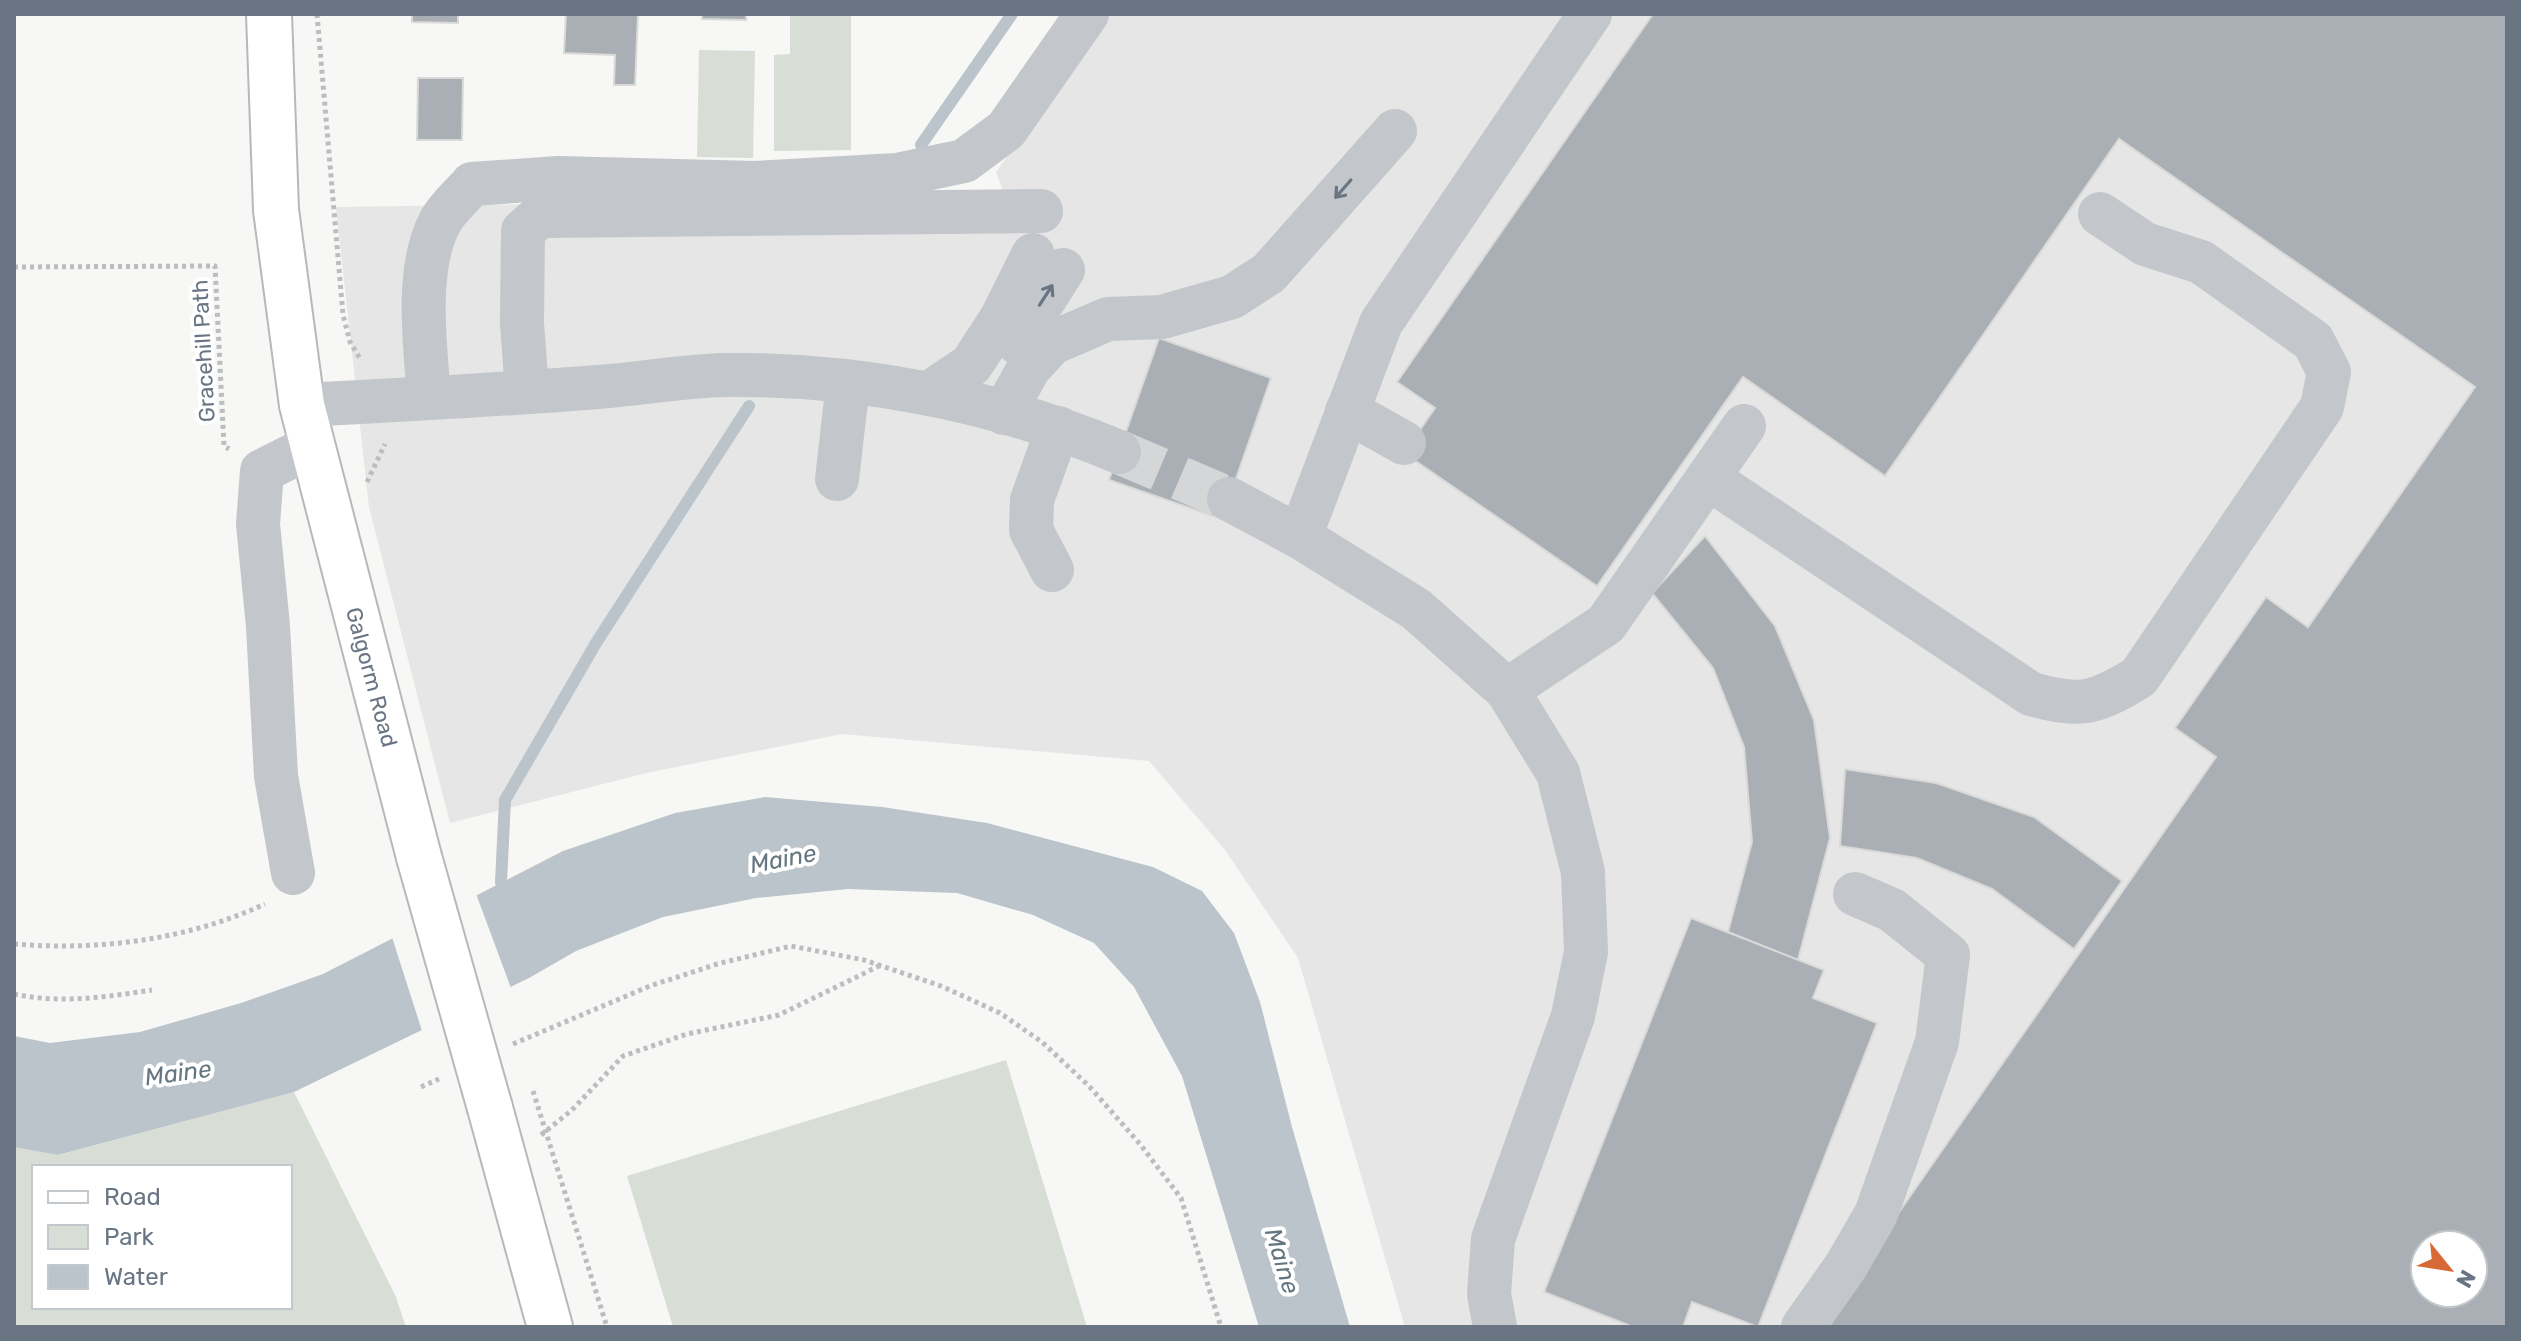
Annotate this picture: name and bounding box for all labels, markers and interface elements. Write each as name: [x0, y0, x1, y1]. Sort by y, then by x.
one-way arrow: [1334, 179, 1352, 199]
street label: Gracehill Path: [186, 279, 221, 423]
one-way arrow: [1038, 285, 1055, 307]
street label: Galgorm Road: [340, 604, 403, 750]
water label: Maine: [747, 839, 819, 879]
water label: Maine: [143, 1054, 213, 1092]
legend: [32, 1165, 292, 1309]
text: Road: [104, 1183, 161, 1211]
text: Park: [104, 1223, 155, 1251]
water label: Maine: [1259, 1225, 1305, 1297]
north arrow: [2409, 1229, 2489, 1309]
text: Water: [104, 1263, 168, 1291]
text: N: [2450, 1265, 2482, 1292]

